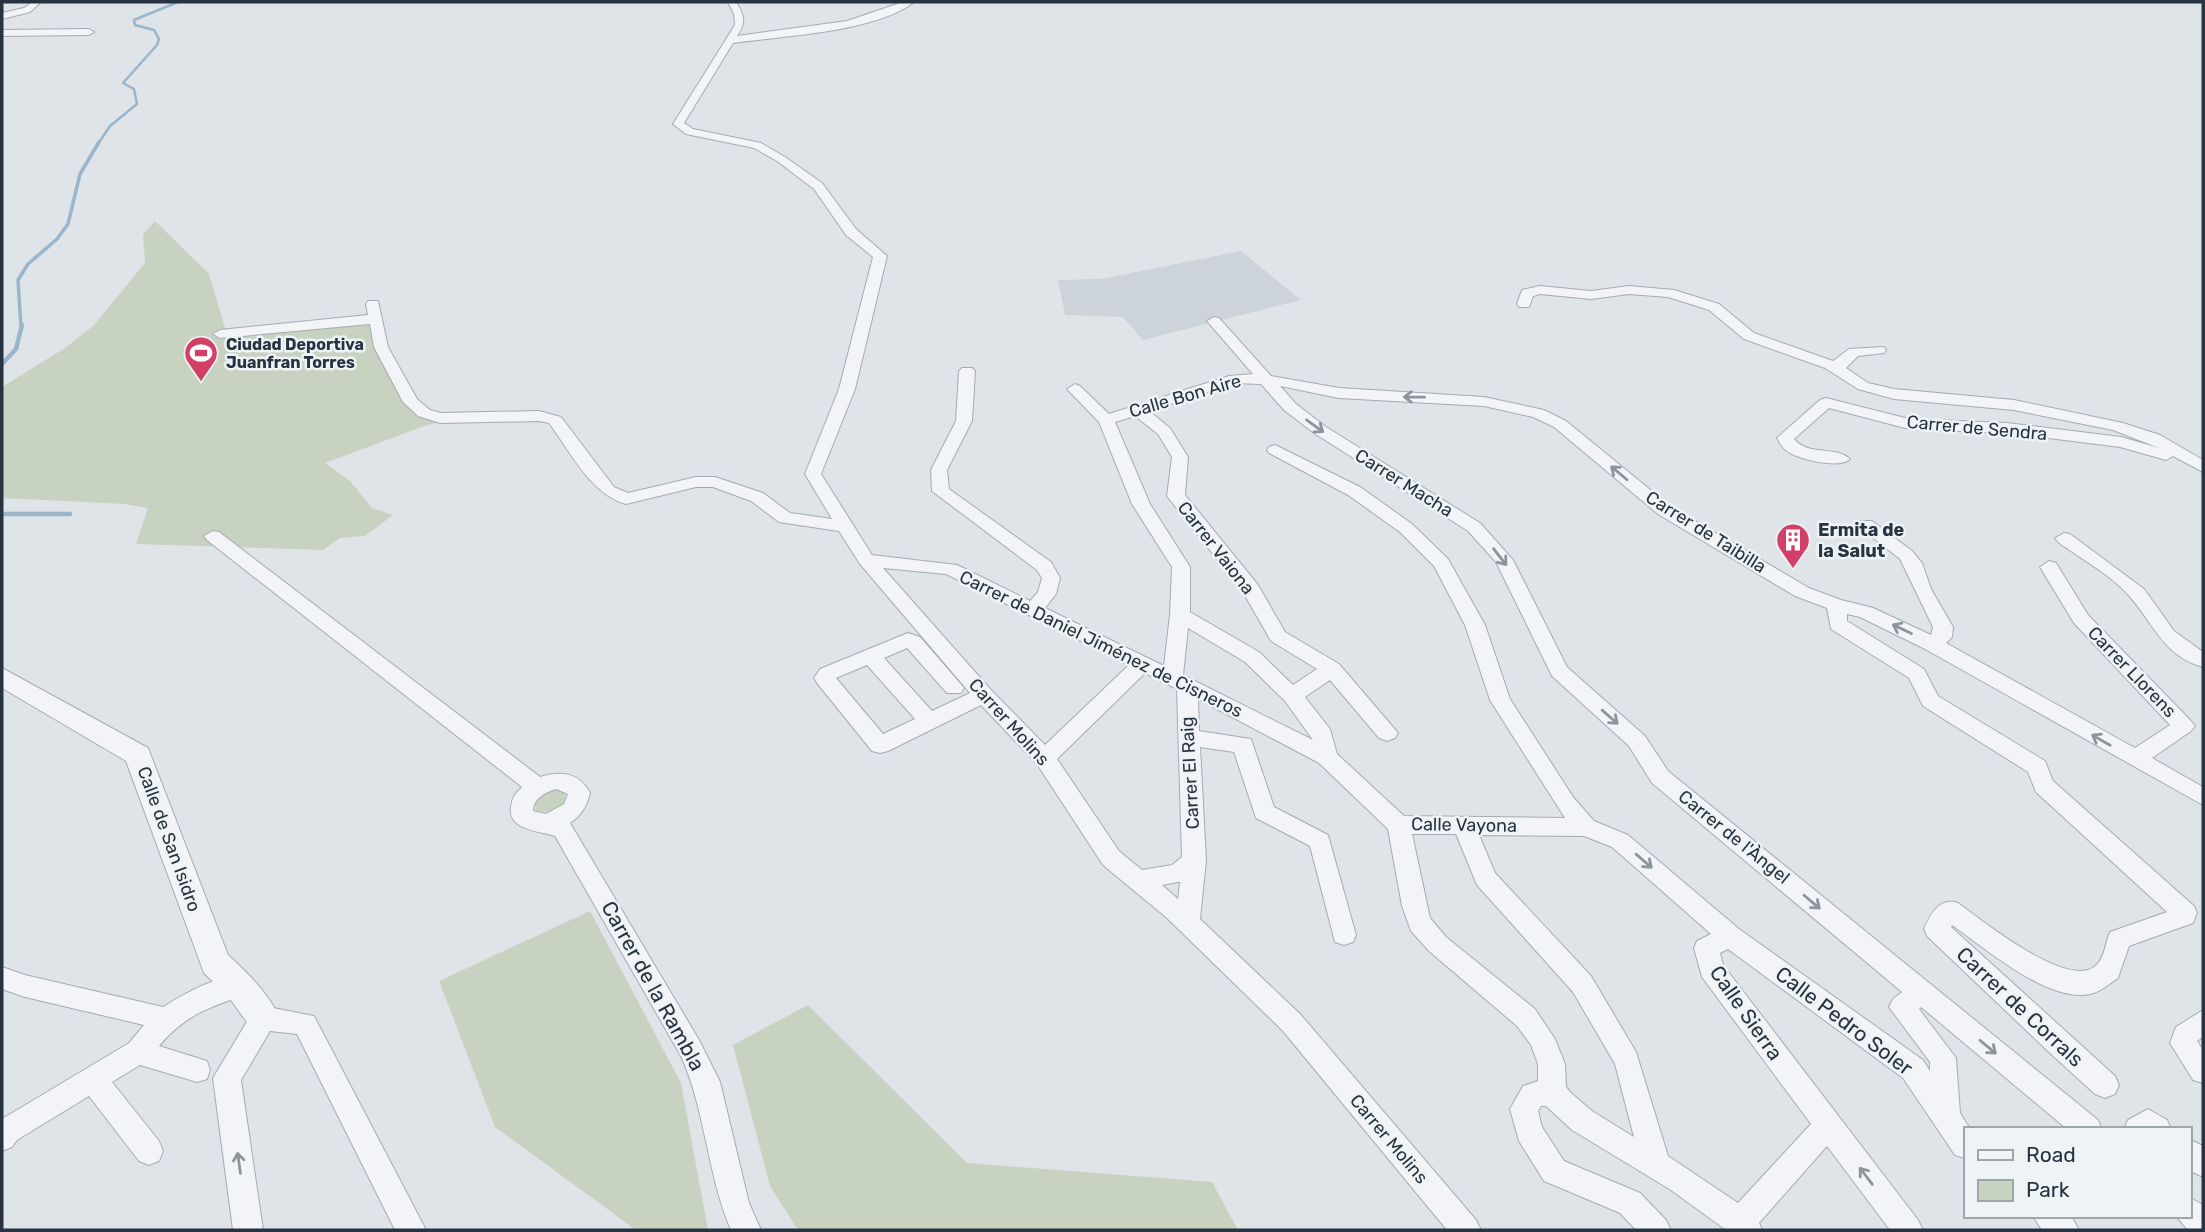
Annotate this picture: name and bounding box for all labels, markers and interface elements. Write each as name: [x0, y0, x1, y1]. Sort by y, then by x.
sports icon: Ciudad Deportiva Juanfran Torres: [182, 334, 220, 383]
place label: Ciudad Deportiva Juanfran Torres: [226, 335, 364, 372]
street label: Calle Bon Aire: [1126, 370, 1244, 422]
one-way arrow: [1402, 390, 1425, 404]
street label: Carrer de Sendra: [1906, 411, 2048, 445]
one-way arrow: [1305, 419, 1324, 434]
street label: Carrer Macha: [1351, 444, 1457, 522]
one-way arrow: [1611, 466, 1629, 481]
street label: Carrer de Taibilla: [1642, 486, 1770, 578]
street label: Carrer Vaiona: [1173, 497, 1259, 599]
place label: Ermita de la Salut: [1818, 519, 1905, 562]
building icon: Ermita de la Salut: [1774, 521, 1812, 570]
one-way arrow: [1492, 547, 1507, 566]
street label: Carrer de Daniel Jiménez de Cisneros: [956, 566, 1246, 722]
one-way arrow: [1892, 622, 1913, 636]
street label: Carrer Llorens: [2083, 622, 2181, 722]
street label: Carrer Molins: [964, 674, 1054, 770]
one-way arrow: [1601, 708, 1618, 725]
street label: Carrer El Raig: [1176, 716, 1204, 830]
one-way arrow: [2091, 733, 2112, 746]
street label: Calle de San Isidro: [133, 763, 205, 915]
street label: Carrer de l'Àngel: [1674, 785, 1794, 889]
street label: Calle Vayona: [1411, 813, 1517, 837]
one-way arrow: [1634, 853, 1652, 869]
one-way arrow: [1803, 894, 1821, 910]
street label: Carrer de la Rambla: [596, 897, 710, 1075]
street label: Carrer de Corrals: [1952, 941, 2089, 1072]
street label: Calle Sierra: [1705, 960, 1788, 1065]
street label: Calle Pedro Soler: [1771, 961, 1918, 1080]
one-way arrow: [1978, 1039, 1996, 1055]
street label: Carrer Molins: [1345, 1090, 1433, 1188]
legend: [1964, 1127, 2191, 1218]
text: Road: [2026, 1142, 2076, 1167]
one-way arrow: [232, 1152, 245, 1174]
one-way arrow: [1859, 1167, 1874, 1186]
text: Park: [2026, 1177, 2070, 1202]

